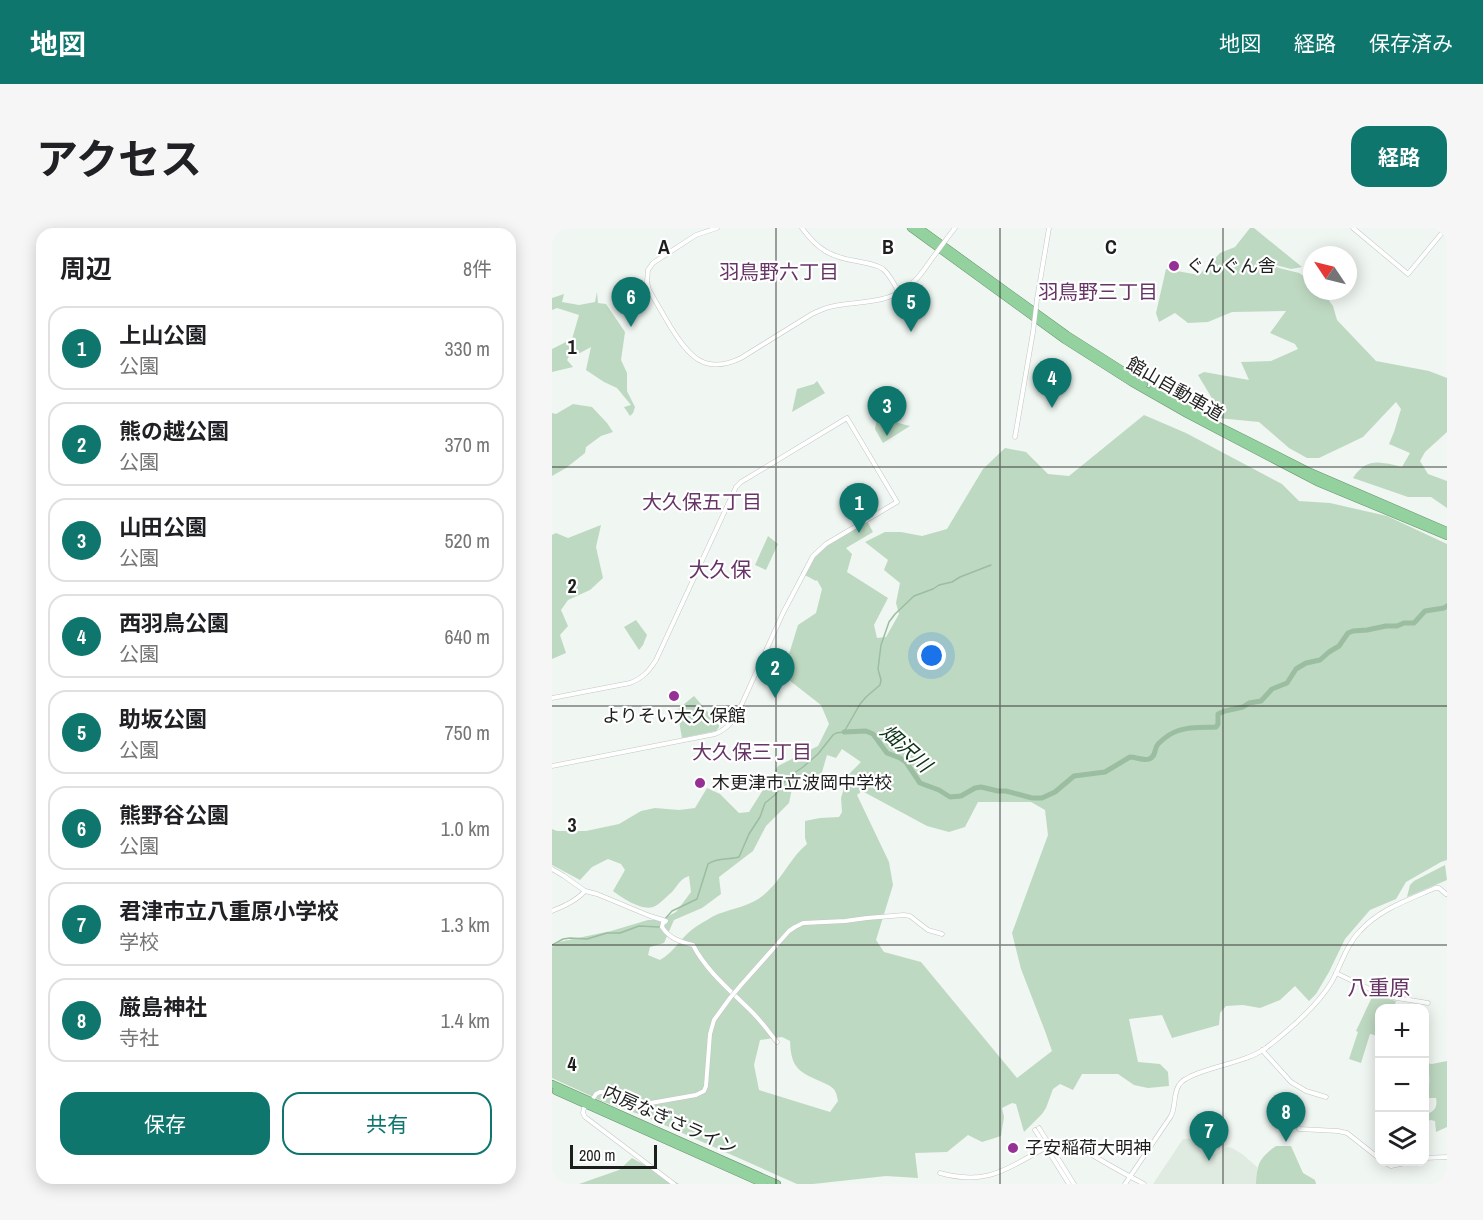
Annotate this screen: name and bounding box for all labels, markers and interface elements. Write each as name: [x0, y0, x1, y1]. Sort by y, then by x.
text: 地図: [30, 25, 86, 63]
text: 地図: [1219, 29, 1261, 58]
text: 経路: [1294, 29, 1336, 58]
text: 保存済み: [1369, 29, 1453, 58]
button: 経路: [1351, 126, 1447, 187]
text: アクセス: [36, 131, 202, 187]
text: A: [658, 233, 670, 260]
text: B: [882, 233, 894, 260]
text: C: [1105, 233, 1117, 260]
north arrow: [1303, 246, 1357, 300]
text: 周辺: [60, 251, 112, 286]
place label: ぐんぐん舎: [1186, 253, 1276, 278]
text: 8件: [463, 255, 492, 282]
district label: 羽鳥野六丁目: [719, 258, 839, 285]
marker: ぐんぐん舎: [1167, 259, 1181, 273]
pin: 6: [612, 278, 650, 327]
district label: 羽鳥野三丁目: [1038, 278, 1158, 305]
pin: 5: [892, 282, 930, 332]
text: 上山公園: [119, 320, 207, 350]
text: 1: [567, 333, 577, 360]
text: 1: [77, 335, 86, 362]
text: 330 m: [444, 335, 490, 362]
street label: 館山自動車道: [1122, 351, 1228, 426]
text: 公園: [119, 352, 159, 379]
pin: 4: [1032, 358, 1072, 408]
pin: 3: [868, 386, 906, 436]
text: 熊の越公園: [119, 416, 229, 446]
text: 2: [77, 431, 86, 458]
text: 370 m: [444, 431, 490, 458]
text: 公園: [119, 448, 159, 475]
pin: 1: [840, 484, 878, 533]
district label: 大久保五丁目: [642, 488, 762, 515]
text: 山田公園: [119, 512, 207, 542]
text: 3: [77, 527, 86, 554]
text: 520 m: [444, 527, 490, 554]
text: 公園: [119, 544, 159, 571]
district label: 大久保: [689, 555, 752, 584]
text: 2: [567, 572, 577, 599]
text: 西羽鳥公園: [119, 608, 229, 638]
text: 4: [77, 623, 86, 650]
text: 640 m: [444, 623, 490, 650]
text: 公園: [119, 640, 159, 667]
your location: [917, 641, 946, 670]
pin: 2: [756, 648, 794, 698]
marker: よりそい大久保館: [667, 689, 681, 703]
place label: よりそい大久保館: [602, 703, 746, 728]
text: 助坂公園: [119, 704, 207, 734]
water label: 畑沢川: [875, 718, 939, 779]
text: 5: [77, 719, 86, 746]
text: 750 m: [444, 719, 490, 746]
text: 公園: [119, 736, 159, 763]
district label: 大久保三丁目: [692, 738, 812, 765]
place label: 木更津市立波岡中学校: [712, 770, 892, 795]
marker: 木更津市立波岡中学校: [693, 776, 707, 790]
text: 熊野谷公園: [119, 800, 229, 830]
text: 3: [567, 811, 577, 838]
text: 6: [77, 815, 86, 842]
text: 1.0 km: [441, 815, 490, 842]
text: 公園: [119, 832, 159, 859]
text: 君津市立八重原小学校: [119, 896, 339, 926]
text: 7: [77, 911, 86, 938]
text: 1.3 km: [441, 911, 490, 938]
text: 学校: [119, 928, 159, 955]
district label: 八重原: [1348, 973, 1411, 1002]
text: 厳島神社: [119, 992, 207, 1022]
map controls: [1375, 1004, 1429, 1166]
button: +: [1375, 1004, 1429, 1058]
text: 8: [77, 1007, 86, 1034]
text: 1.4 km: [441, 1007, 490, 1034]
text: 寺社: [119, 1024, 159, 1051]
text: 4: [567, 1050, 577, 1077]
button: −: [1375, 1058, 1429, 1112]
street label: 内房なぎさライン: [599, 1079, 741, 1160]
button: 保存: [60, 1092, 270, 1155]
button: 共有: [282, 1092, 492, 1155]
pin: 8: [1266, 1092, 1306, 1142]
pin: 7: [1190, 1112, 1228, 1161]
button: layers: [1375, 1112, 1429, 1166]
place label: 子安稲荷大明神: [1025, 1135, 1151, 1160]
marker: 子安稲荷大明神: [1006, 1141, 1020, 1155]
scale bar: [570, 1142, 657, 1170]
text: 200 m: [579, 1144, 615, 1166]

